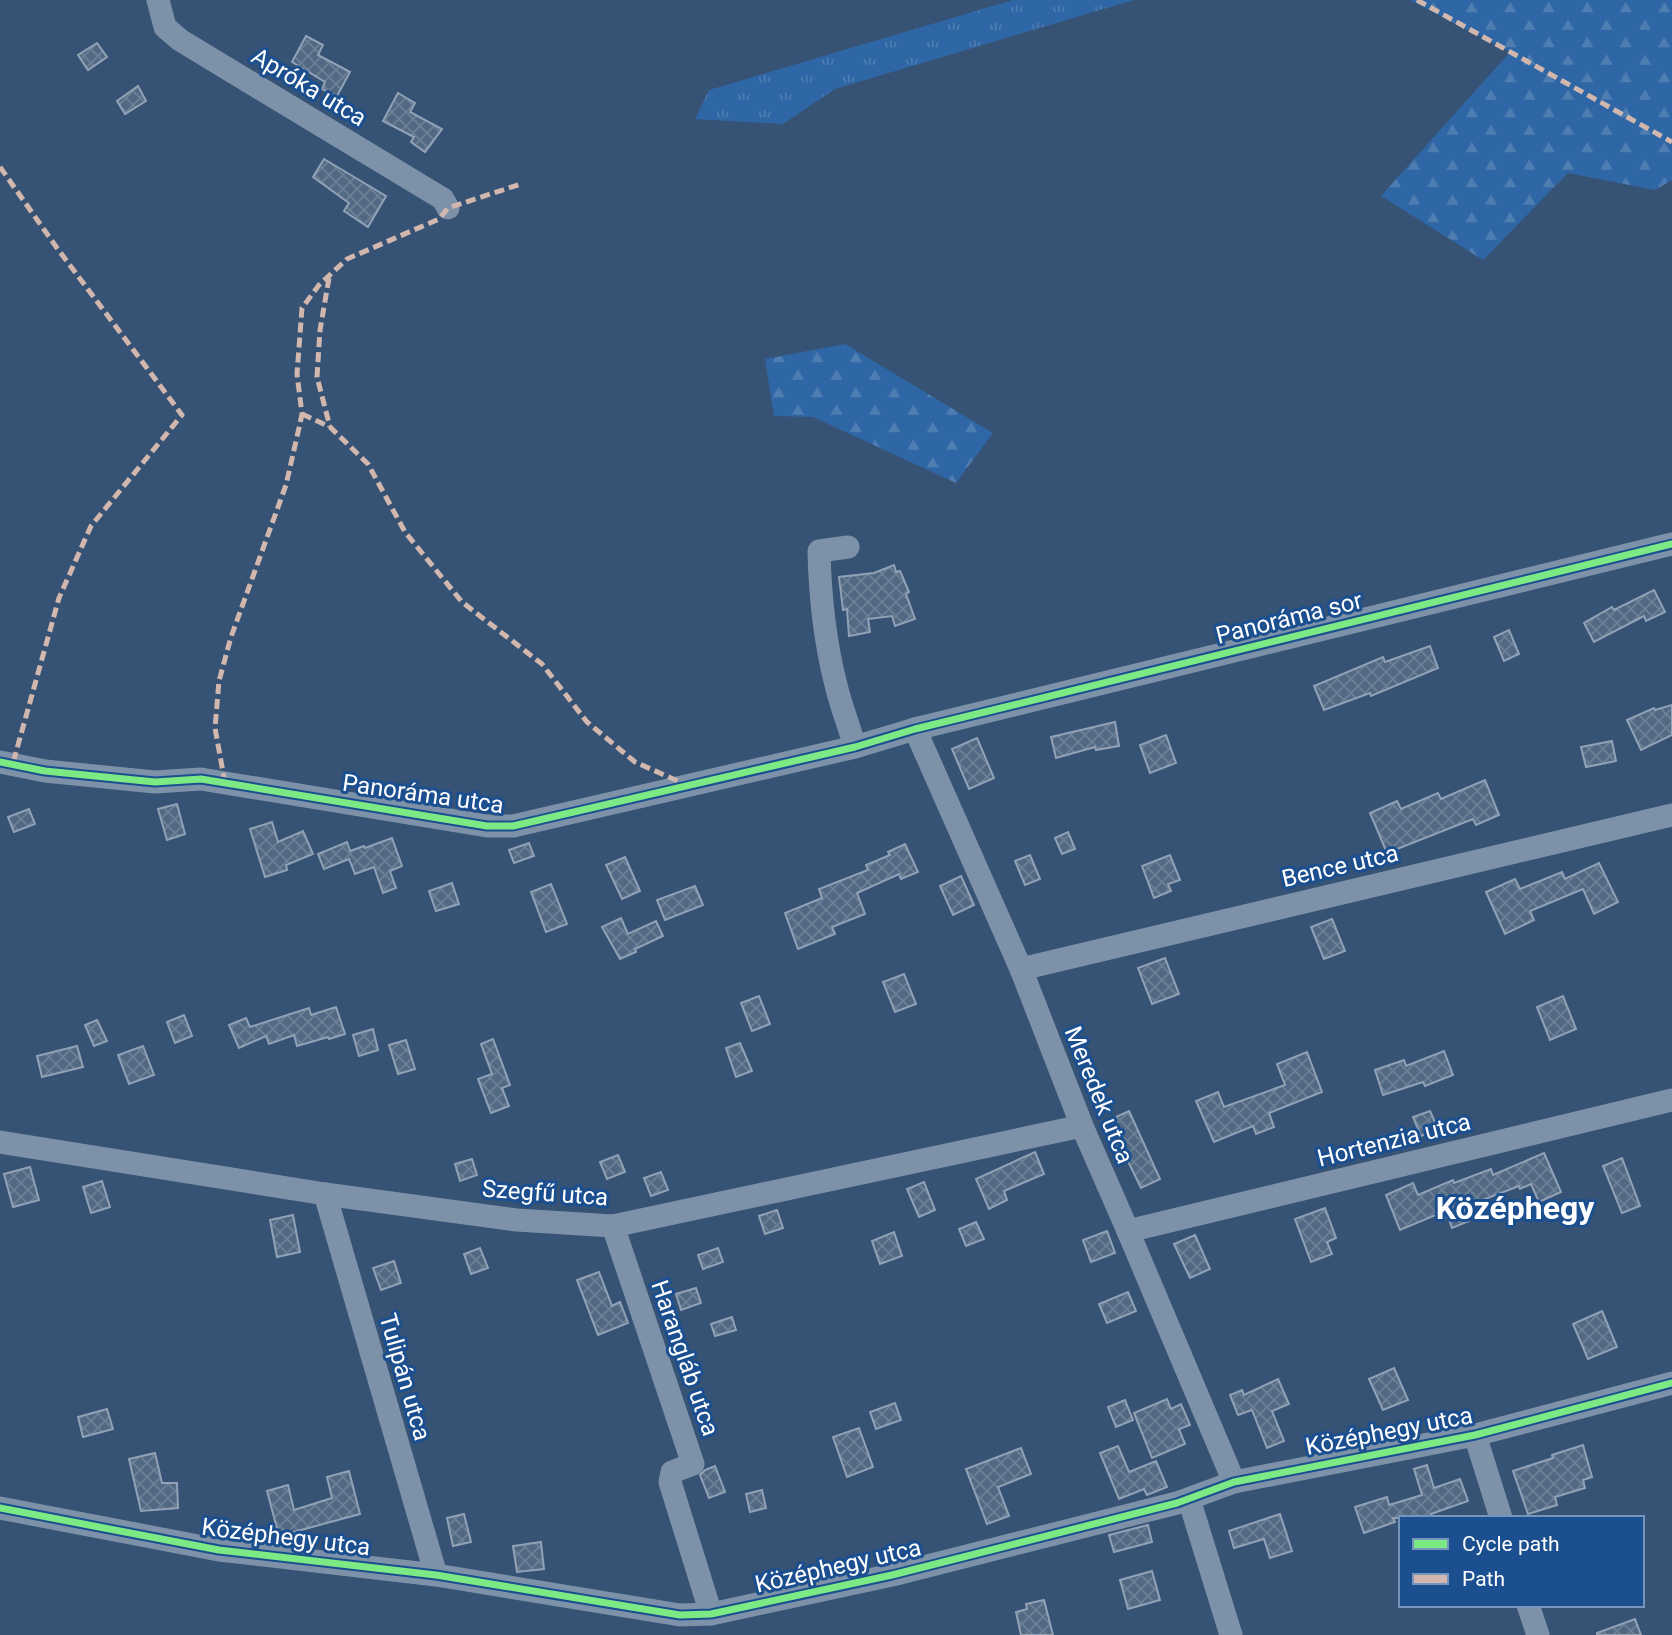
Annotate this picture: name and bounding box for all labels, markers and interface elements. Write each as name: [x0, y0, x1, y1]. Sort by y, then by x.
street label: Apróka utca: [247, 42, 371, 132]
street label: Panoráma sor: [1213, 586, 1365, 650]
street label: Panoráma utca: [341, 769, 505, 819]
street label: Bence utca: [1279, 839, 1401, 893]
street label: Meredek utca: [1059, 1022, 1139, 1168]
street label: Hortenzia utca: [1315, 1107, 1473, 1173]
street label: Szegfű utca: [481, 1175, 609, 1211]
district label: Középhegy: [1436, 1189, 1595, 1227]
street label: Harangláb utca: [645, 1277, 725, 1439]
street label: Tulipán utca: [374, 1310, 436, 1444]
street label: Középhegy utca: [1303, 1401, 1475, 1461]
street label: Középhegy utca: [200, 1513, 372, 1561]
legend: [1399, 1516, 1644, 1607]
text: Cycle path: [1462, 1532, 1560, 1556]
street label: Középhegy utca: [752, 1533, 924, 1599]
text: Path: [1462, 1567, 1505, 1591]

